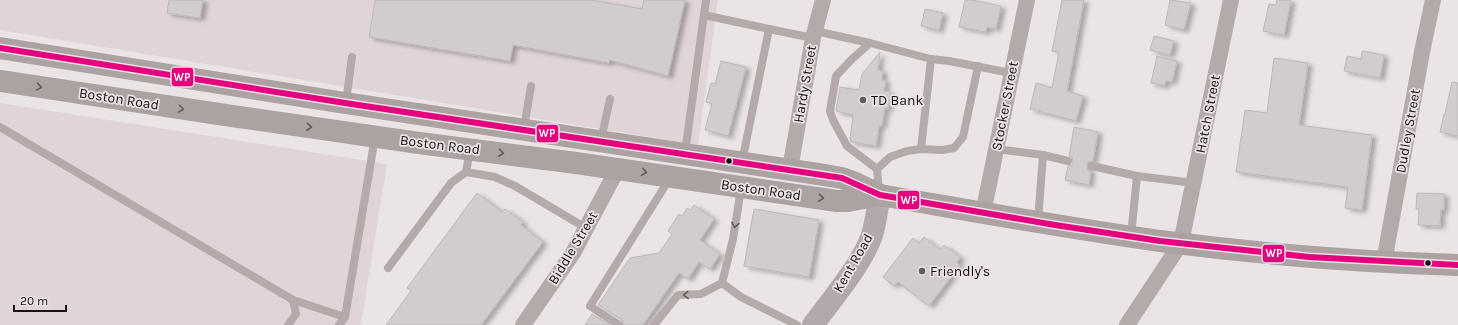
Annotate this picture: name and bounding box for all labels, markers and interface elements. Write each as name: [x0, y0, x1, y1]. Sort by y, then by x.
street label: Hardy Street: [790, 44, 820, 124]
street label: Stocker Street: [988, 60, 1022, 152]
line badge: WP: [171, 67, 194, 87]
text: WP: [174, 71, 191, 84]
street label: Hatch Street: [1192, 73, 1224, 155]
one-way arrow: [35, 82, 42, 91]
street label: Boston Road: [78, 84, 160, 114]
street label: Dudley Street: [1392, 87, 1424, 175]
place label: TD Bank: [871, 92, 923, 109]
marker: TD Bank: [858, 95, 868, 105]
one-way arrow: [178, 104, 184, 113]
one-way arrow: [306, 122, 313, 131]
line badge: WP: [536, 124, 559, 143]
text: WP: [539, 127, 556, 140]
street label: Boston Road: [399, 132, 481, 158]
one-way arrow: [498, 148, 504, 157]
unlabelled marker: [724, 156, 734, 166]
one-way arrow: [641, 167, 647, 176]
street label: Boston Road: [720, 176, 802, 204]
line badge: WP: [897, 190, 920, 210]
one-way arrow: [818, 193, 824, 202]
text: WP: [901, 194, 918, 207]
street label: Biddle Street: [545, 208, 601, 288]
one-way arrow: [731, 222, 740, 228]
street label: Kent Road: [829, 231, 877, 295]
line badge: WP: [1262, 244, 1285, 263]
text: WP: [1266, 247, 1283, 260]
unlabelled marker: [1423, 258, 1433, 268]
place label: Friendly's: [930, 263, 990, 280]
marker: Friendly's: [917, 266, 927, 276]
scale bar: [14, 287, 66, 313]
one-way arrow: [683, 290, 689, 299]
text: 20 m: [20, 294, 48, 308]

